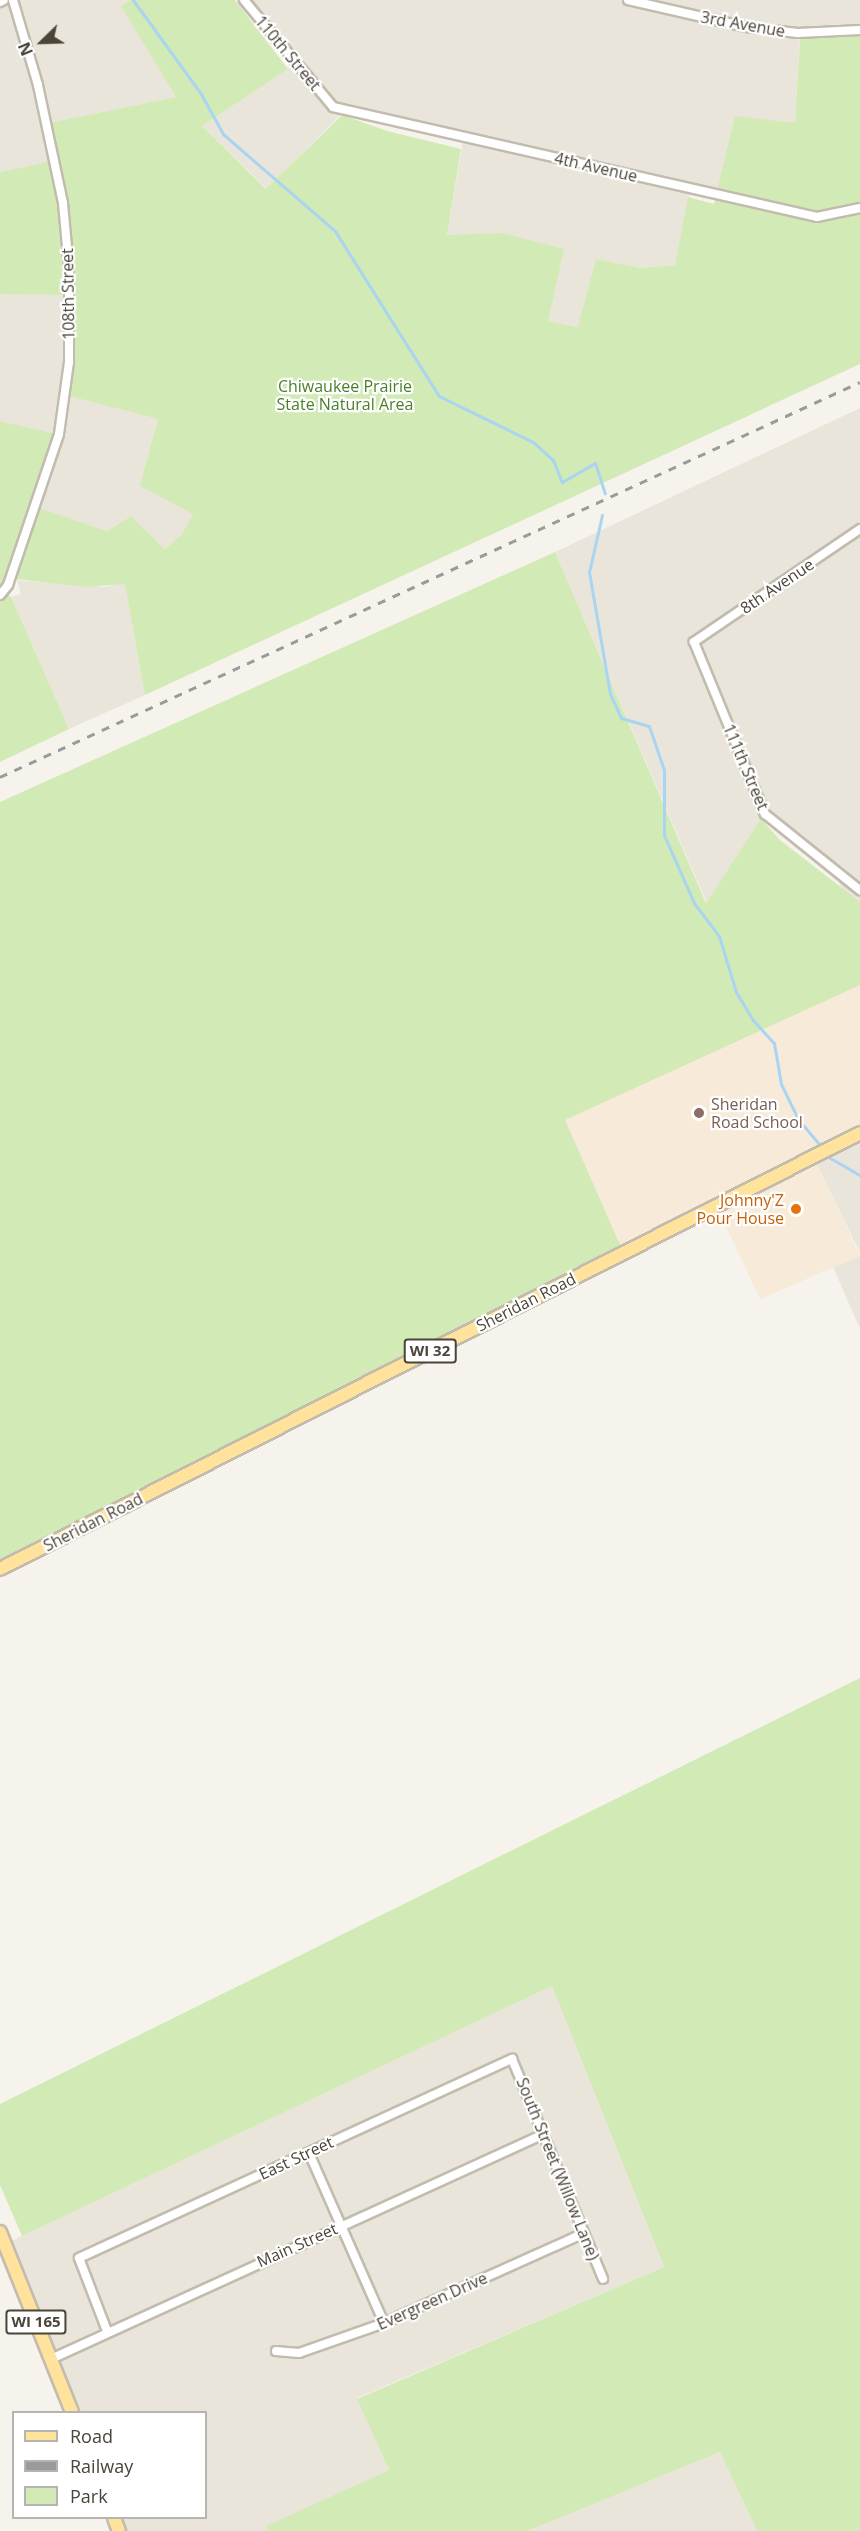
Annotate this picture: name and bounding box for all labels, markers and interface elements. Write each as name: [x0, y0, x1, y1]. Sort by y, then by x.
street label: 3rd Avenue: [699, 7, 787, 41]
north arrow: [12, 12, 72, 72]
street label: 110th Street: [251, 12, 325, 94]
text: N: [13, 39, 38, 59]
street label: 4th Avenue: [553, 148, 639, 186]
street label: 108th Street: [58, 248, 78, 340]
park label: Chiwaukee Prairie State Natural Area: [277, 376, 413, 414]
street label: 8th Avenue: [737, 554, 817, 618]
street label: 111th Street: [719, 721, 773, 813]
place label: Sheridan Road School: [711, 1094, 803, 1132]
marker: Sheridan Road School: [692, 1106, 706, 1120]
place label: Johnny'Z Pour House: [696, 1190, 784, 1228]
marker: Johnny'Z Pour House: [789, 1202, 803, 1216]
street label: Sheridan Road: [473, 1269, 579, 1335]
road number: WI 32: [403, 1339, 457, 1363]
street label: Sheridan Road: [40, 1489, 146, 1555]
street label: South Street (Willow Lane): [513, 2075, 603, 2263]
street label: East Street: [256, 2132, 336, 2184]
street label: Main Street: [254, 2219, 340, 2271]
street label: Evergreen Drive: [374, 2268, 490, 2334]
road number: WI 165: [4, 2310, 68, 2334]
legend: [12, 2411, 207, 2519]
text: Road: [70, 2424, 113, 2448]
text: Railway: [70, 2454, 133, 2478]
text: Park: [70, 2484, 108, 2508]

